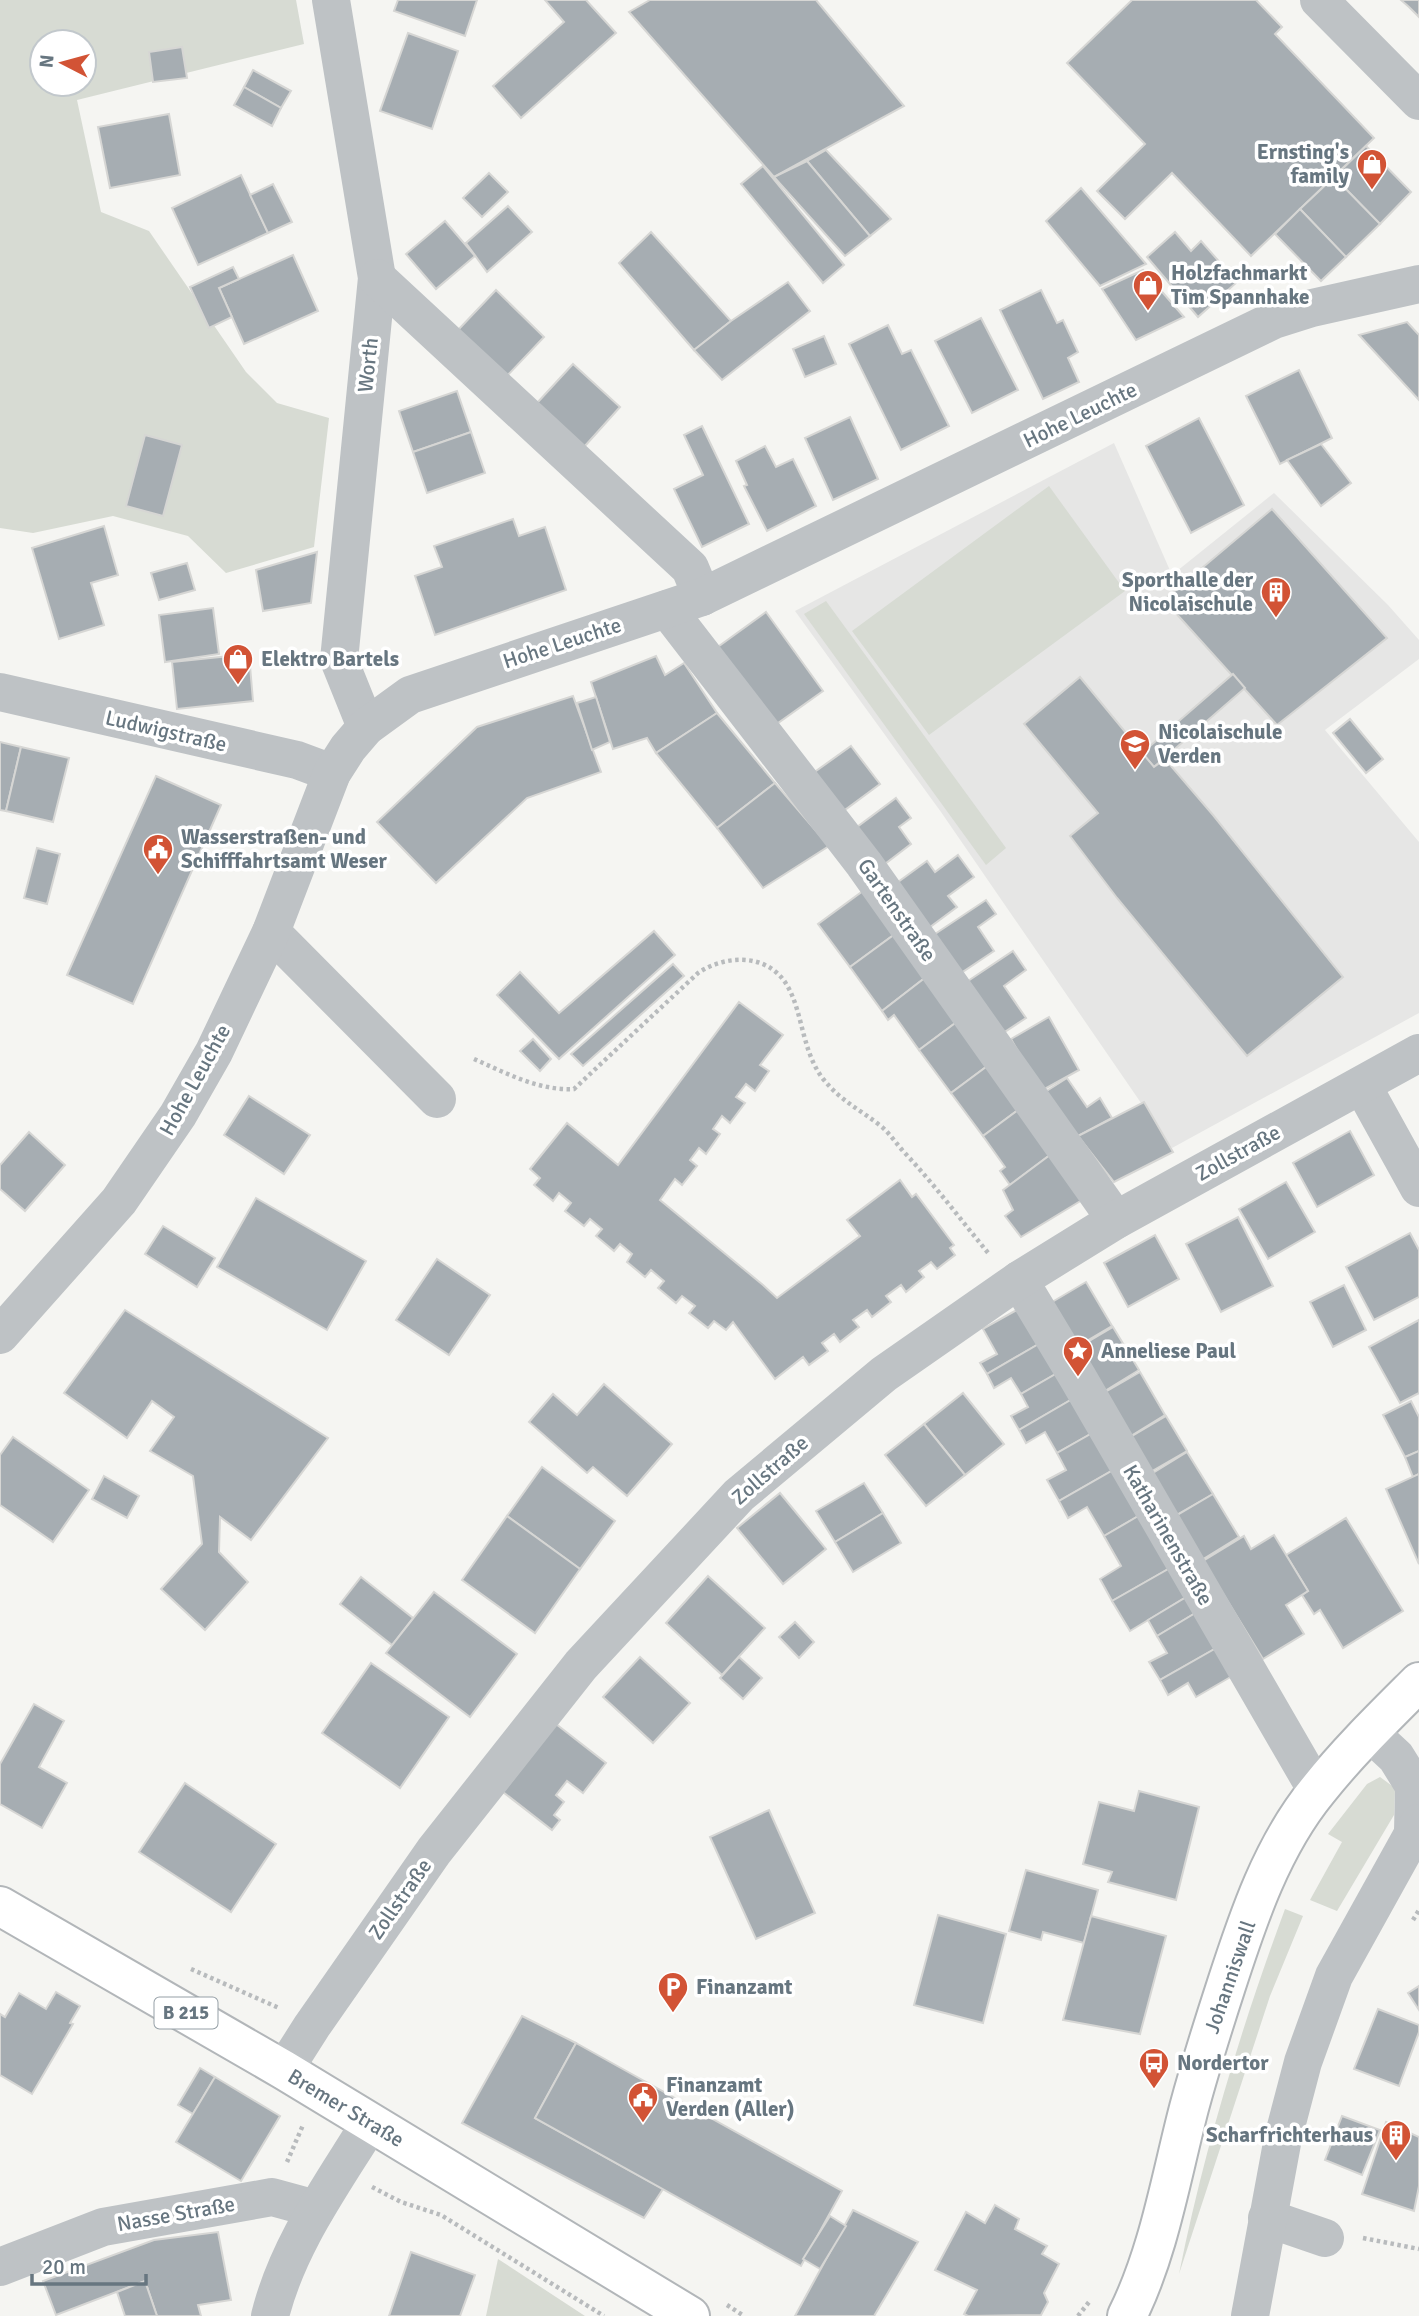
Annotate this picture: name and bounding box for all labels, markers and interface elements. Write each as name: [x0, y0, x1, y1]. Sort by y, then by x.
north arrow: [28, 28, 98, 98]
text: N: [34, 54, 60, 69]
place label: Ernsting's family: [1257, 139, 1350, 189]
shop icon: Ernsting's family: [1355, 147, 1389, 191]
place label: Holzfachmarkt Tim Spannhake: [1171, 260, 1310, 310]
shop icon: Holzfachmarkt Tim Spannhake: [1131, 268, 1165, 312]
street label: Worth: [352, 336, 384, 394]
street label: Hohe Leuchte: [1019, 376, 1141, 454]
place label: Sporthalle der Nicolaischule: [1122, 567, 1254, 617]
building icon: Sporthalle der Nicolaischule: [1259, 575, 1293, 619]
street label: Hohe Leuchte: [499, 612, 625, 674]
shop icon: Elektro Bartels: [221, 642, 255, 686]
place label: Elektro Bartels: [261, 646, 399, 672]
street label: Ludwigstraße: [103, 704, 229, 758]
place label: Nicolaischule Verden: [1158, 719, 1282, 769]
school or university icon: Nicolaischule Verden: [1118, 727, 1152, 771]
place label: Wasserstraßen- und Schifffahrtsamt Weser: [181, 824, 388, 874]
public building icon: Wasserstraßen- und Schifffahrtsamt Weser: [141, 832, 175, 876]
street label: Gartenstraße: [852, 853, 942, 967]
street label: Hohe Leuchte: [154, 1020, 236, 1140]
street label: Zollstraße: [1191, 1119, 1285, 1187]
place icon: Anneliese Paul: [1061, 1334, 1095, 1378]
place label: Anneliese Paul: [1101, 1338, 1236, 1364]
street label: Zollstraße: [726, 1430, 814, 1510]
street label: Katharinenstraße: [1117, 1460, 1219, 1610]
street label: Zollstraße: [363, 1854, 437, 1944]
street label: Johanniswall: [1199, 1917, 1261, 2037]
parking icon: Finanzamt: [656, 1970, 690, 2014]
place label: Finanzamt: [696, 1974, 792, 2000]
road number: B 215: [154, 1997, 218, 2028]
bus stop icon: Nordertor: [1137, 2046, 1171, 2090]
place label: Nordertor: [1177, 2050, 1269, 2076]
street label: Bremer Straße: [283, 2063, 409, 2153]
place label: Finanzamt Verden (Aller): [666, 2072, 795, 2122]
public building icon: Finanzamt Verden (Aller): [626, 2080, 660, 2124]
building icon: Scharfrichterhaus: [1379, 2118, 1413, 2162]
place label: Scharfrichterhaus: [1206, 2122, 1373, 2148]
street label: Nasse Straße: [115, 2191, 237, 2237]
scale bar: [32, 2242, 145, 2286]
text: 20 m: [42, 2254, 86, 2280]

